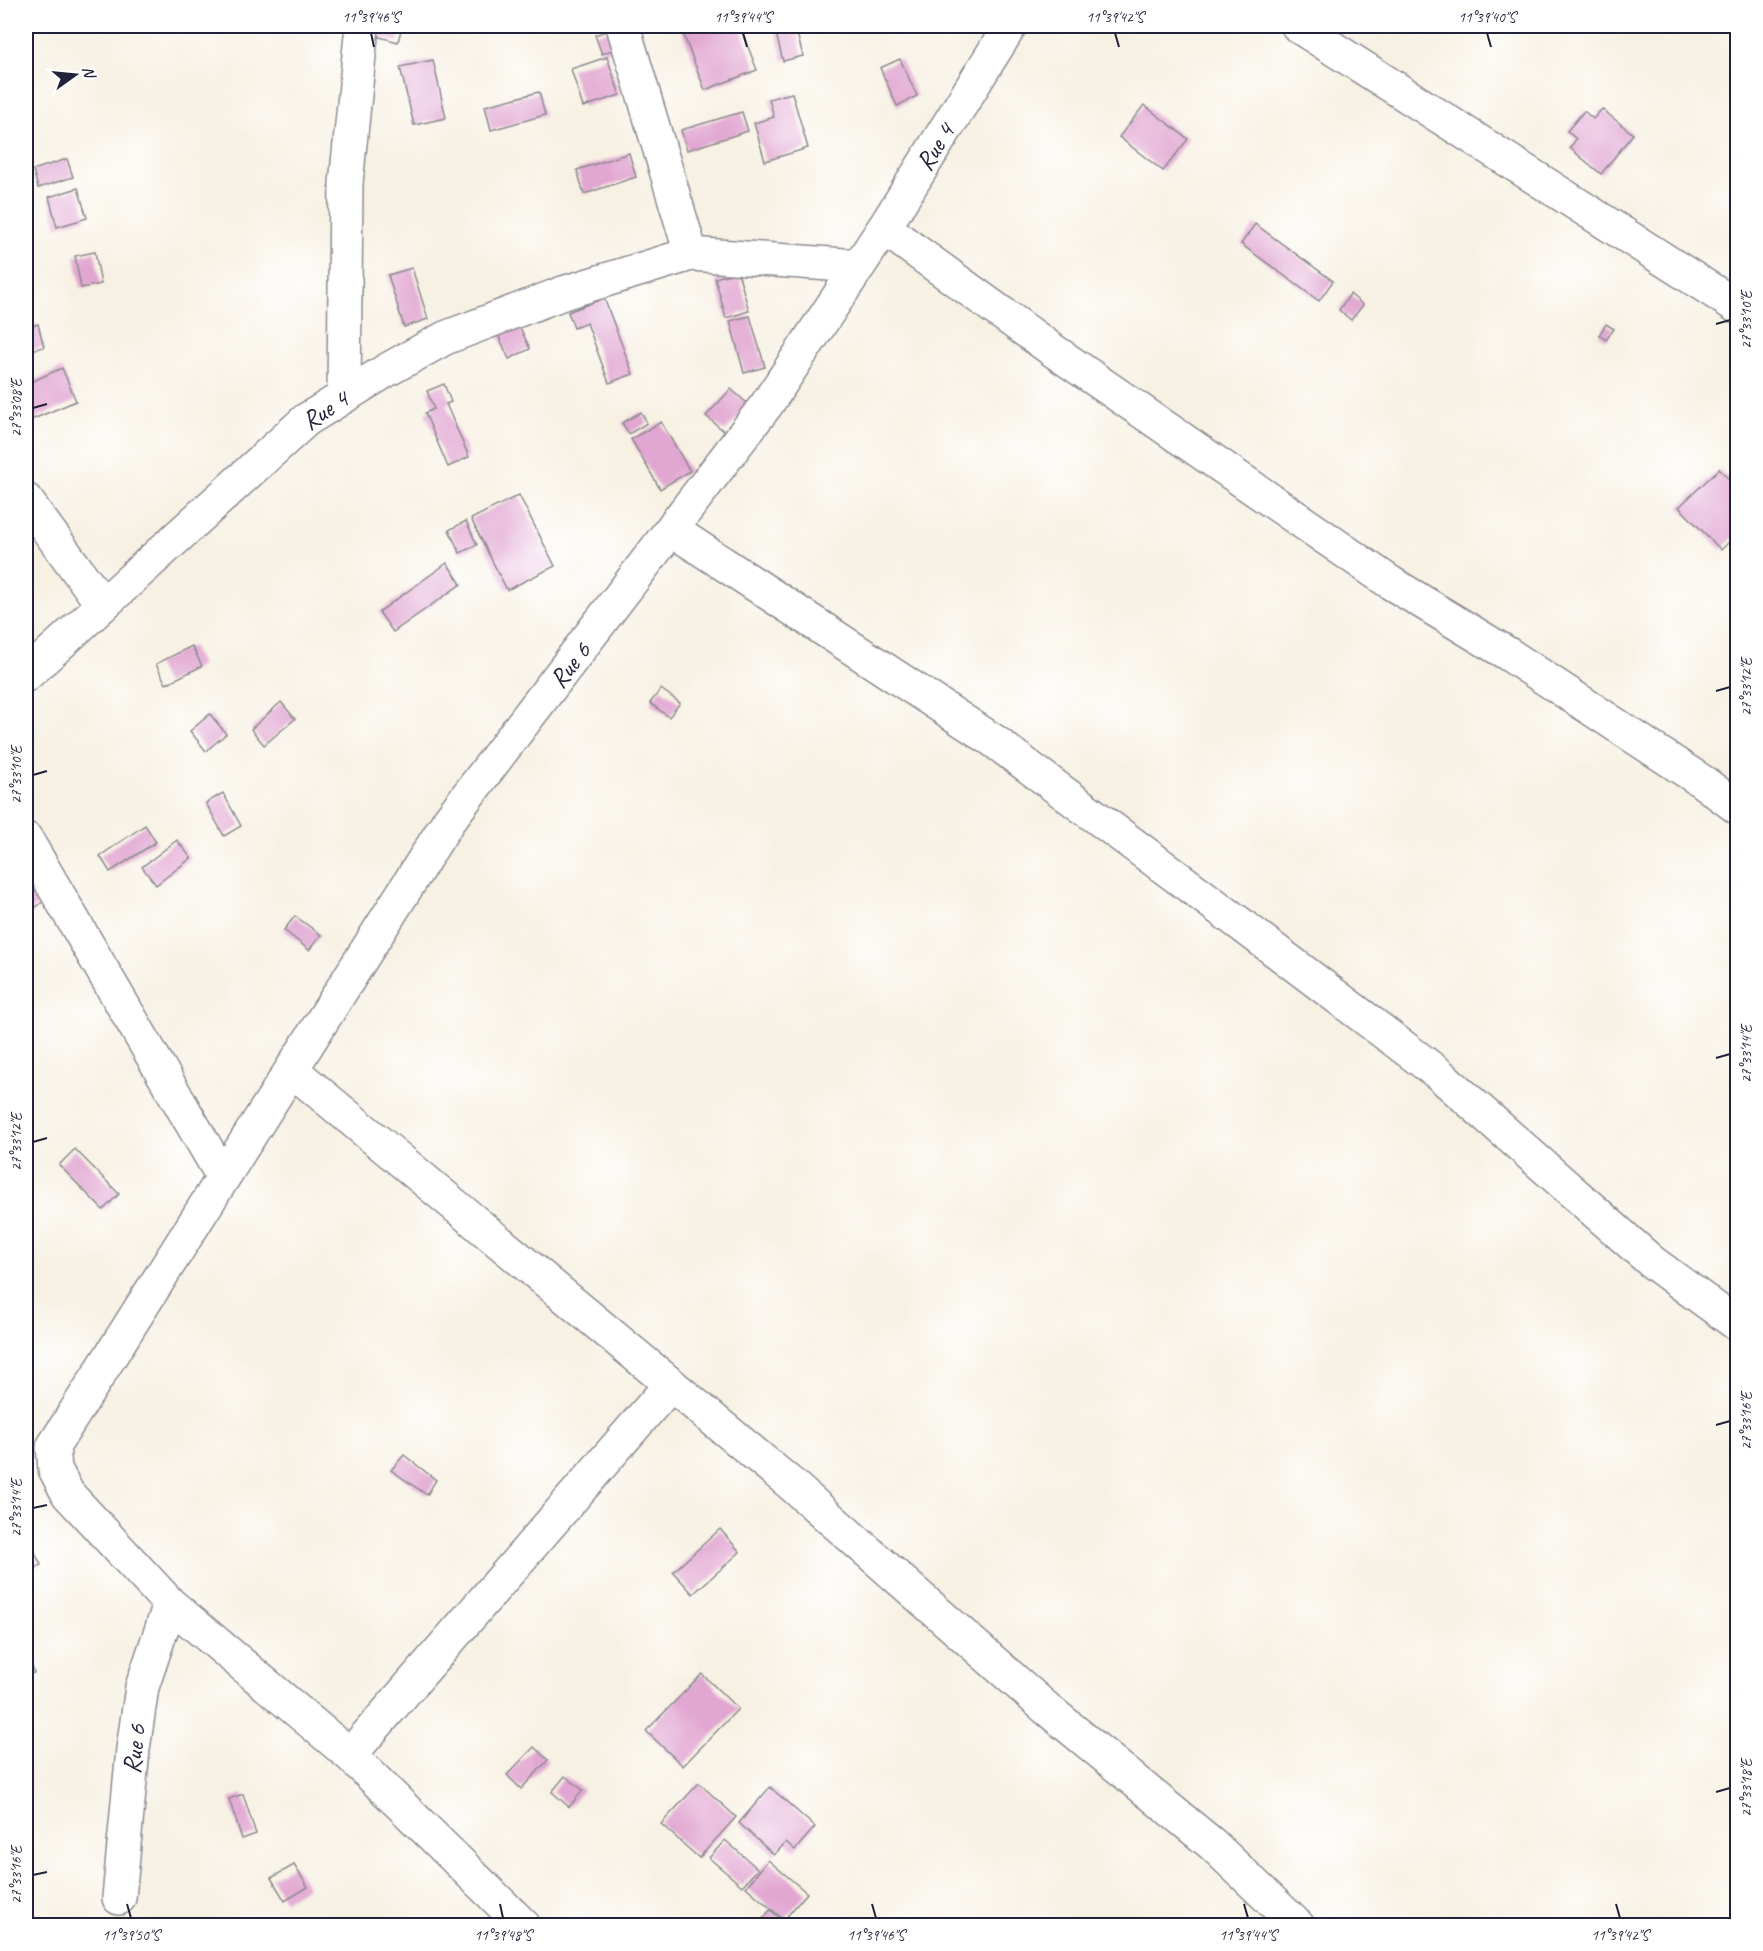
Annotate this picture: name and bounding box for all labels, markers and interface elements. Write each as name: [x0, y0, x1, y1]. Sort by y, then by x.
text: 11°39'46"S: [342, 8, 402, 27]
text: 11°39'44"S: [714, 8, 774, 27]
text: 11°39'42"S: [1086, 8, 1146, 27]
text: 11°39'40"S: [1458, 8, 1518, 27]
north arrow: [45, 45, 105, 105]
text: N: [78, 64, 100, 82]
street label: Rue 4: [908, 115, 963, 177]
text: 27°33'10"E: [1737, 289, 1756, 349]
text: 27°33'08"E: [7, 377, 26, 437]
street label: Rue 4: [295, 381, 357, 437]
street label: Rue 6: [542, 634, 599, 695]
text: 27°33'12"E: [1737, 656, 1756, 716]
text: 27°33'10"E: [7, 744, 26, 804]
text: 27°33'14"E: [1737, 1023, 1756, 1083]
text: 27°33'12"E: [7, 1111, 26, 1171]
text: 27°33'16"E: [1737, 1390, 1756, 1450]
text: 27°33'14"E: [7, 1477, 26, 1537]
street label: Rue 6: [115, 1721, 154, 1775]
text: 27°33'18"E: [1737, 1757, 1756, 1817]
text: 27°33'16"E: [7, 1844, 26, 1904]
text: 11°39'50"S: [102, 1926, 162, 1945]
text: 11°39'48"S: [474, 1926, 534, 1945]
text: 11°39'46"S: [847, 1926, 907, 1945]
text: 11°39'44"S: [1219, 1926, 1279, 1945]
text: 11°39'42"S: [1591, 1926, 1651, 1945]

